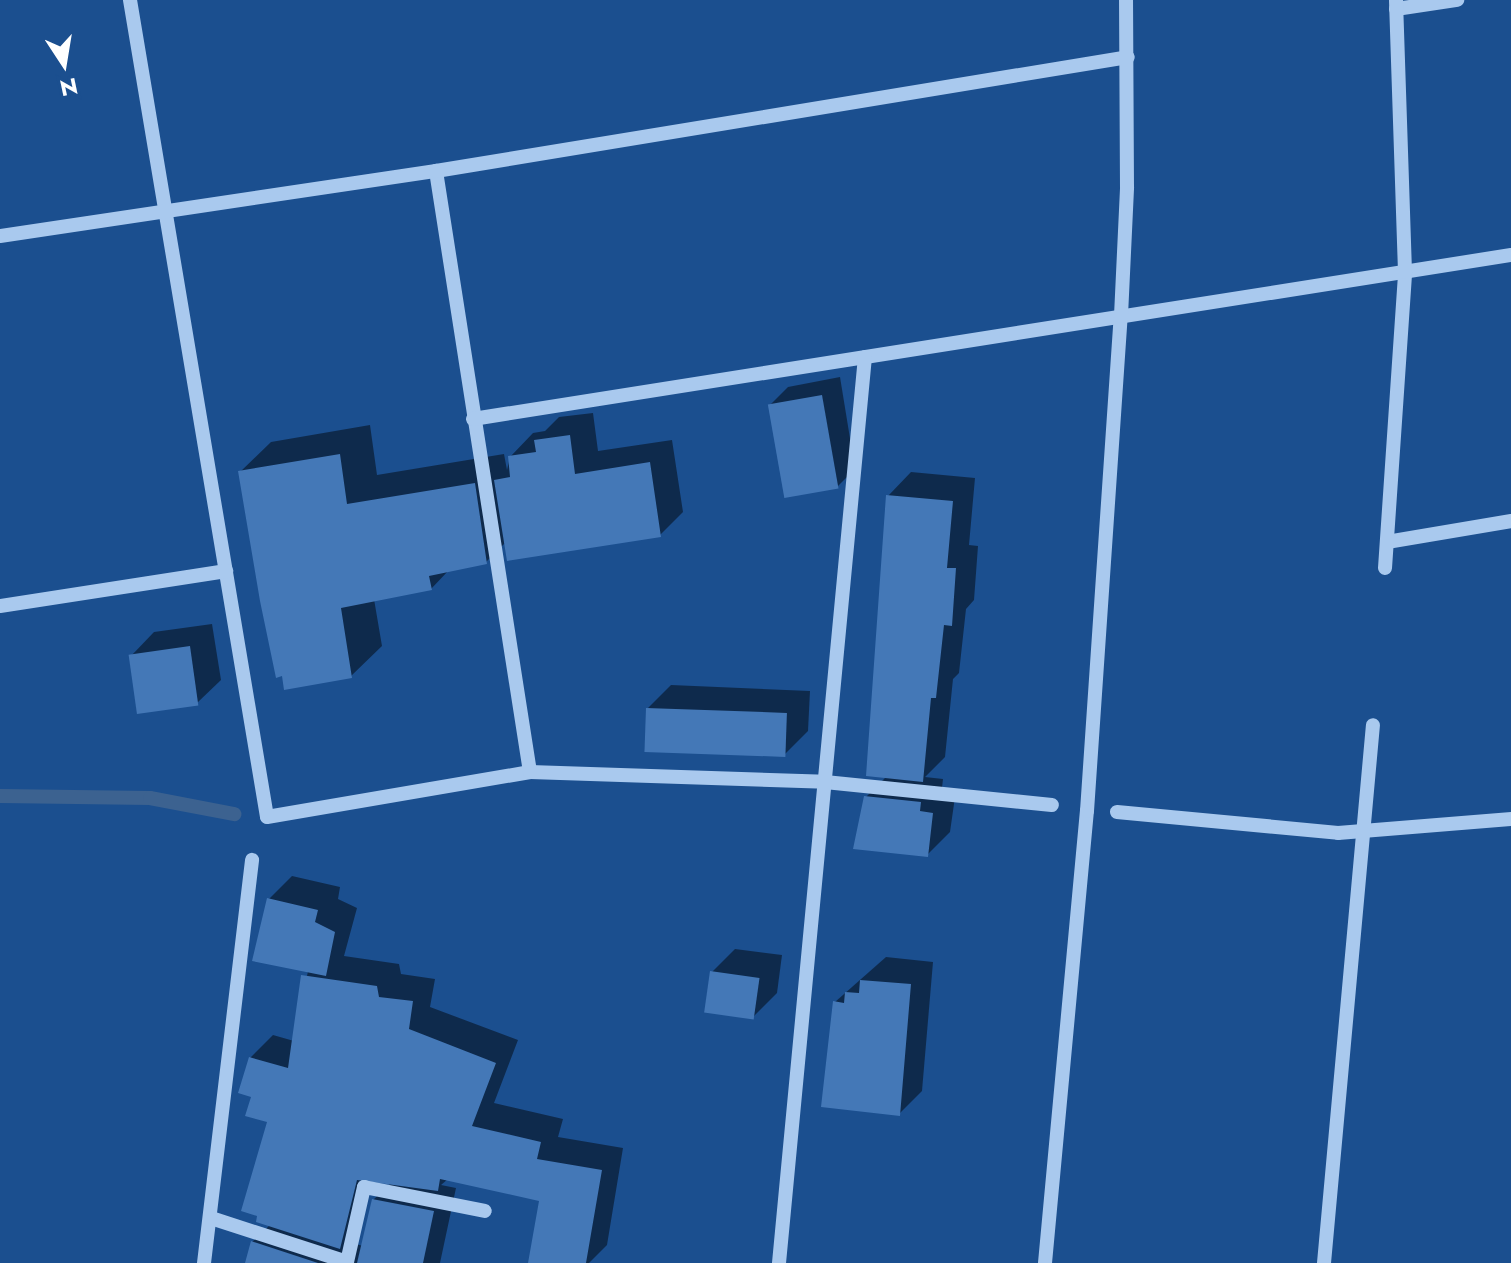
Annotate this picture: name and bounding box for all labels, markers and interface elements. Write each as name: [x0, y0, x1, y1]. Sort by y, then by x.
north arrow: [24, 24, 104, 104]
text: N: [57, 70, 81, 105]

